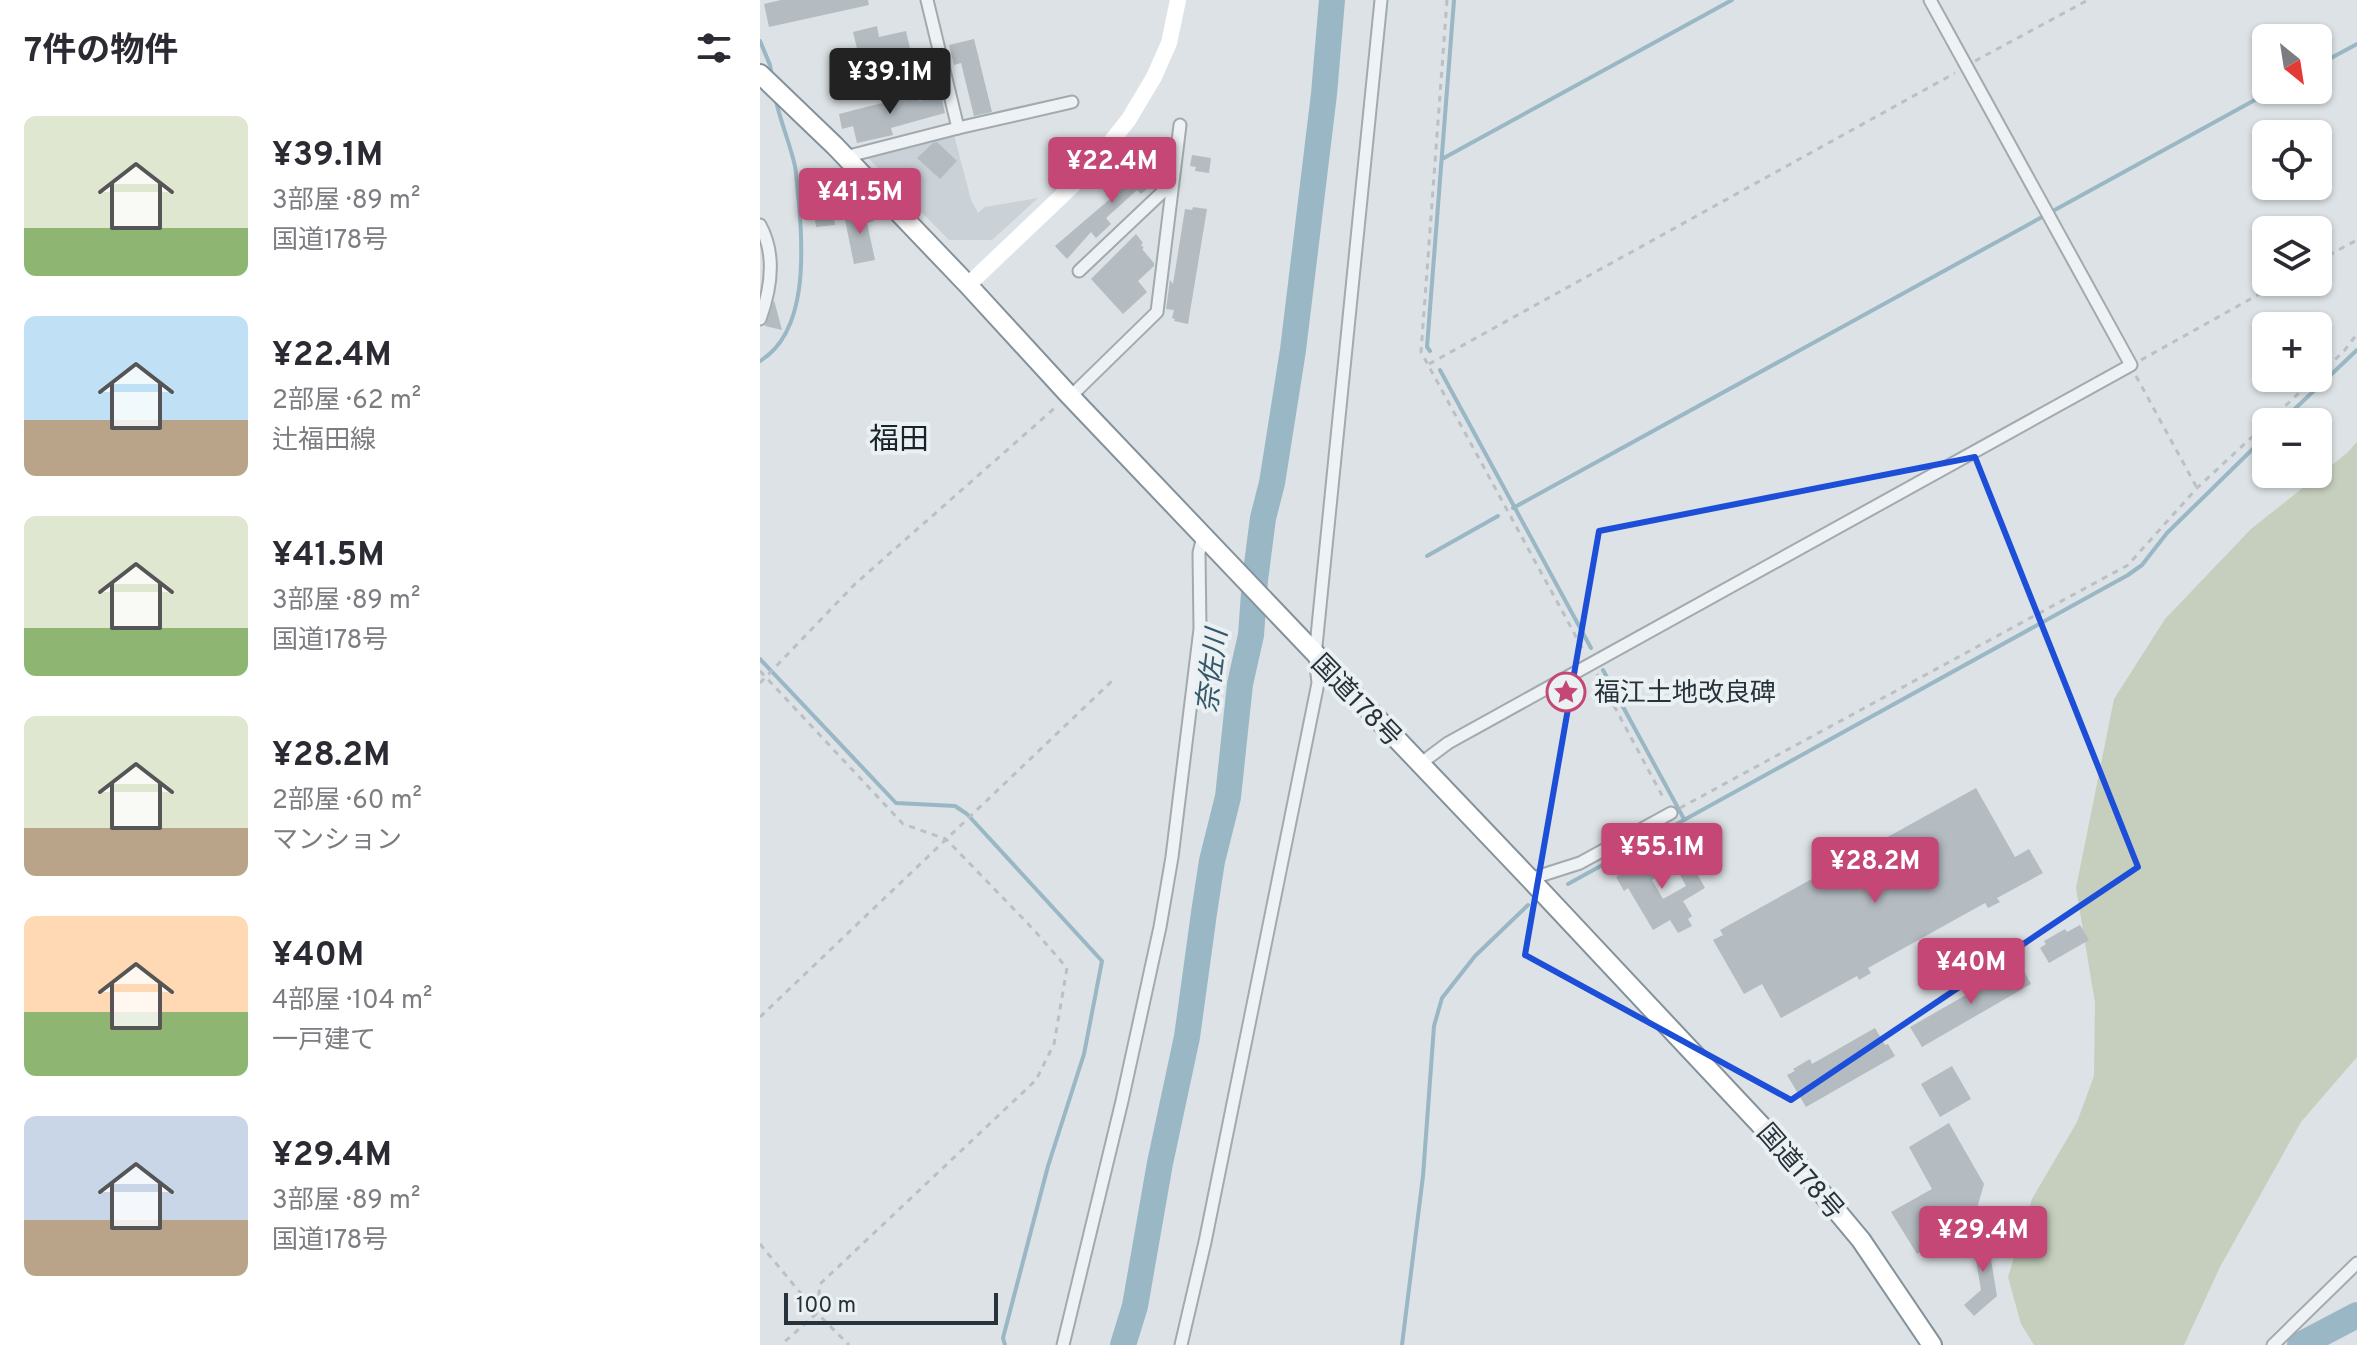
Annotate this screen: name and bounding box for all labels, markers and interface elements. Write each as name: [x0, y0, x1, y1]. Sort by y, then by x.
north arrow: [2252, 24, 2332, 104]
map controls: [2252, 24, 2332, 488]
icon: filters: [692, 26, 736, 70]
text: 7件の物件: [24, 31, 178, 74]
pin: ¥39.1M: [825, 48, 955, 116]
text: ¥39.1M: [847, 57, 933, 90]
button: locate: [2252, 120, 2332, 200]
text: ¥39.1M: [272, 135, 383, 178]
pin: ¥22.4M: [1047, 137, 1177, 205]
text: ¥22.4M: [1066, 146, 1158, 179]
icon: home: [88, 148, 184, 244]
pin: ¥41.5M: [795, 168, 925, 236]
text: ¥41.5M: [817, 177, 903, 210]
text: 3部屋 · 89 m²: [272, 185, 420, 218]
button: layers: [2252, 216, 2332, 296]
text: 国道178号: [272, 225, 388, 258]
button: +: [2252, 312, 2332, 392]
text: ¥22.4M: [272, 335, 392, 378]
icon: home: [88, 348, 184, 444]
text: 2部屋 · 62 m²: [272, 385, 421, 418]
button: −: [2252, 408, 2332, 488]
district label: 福田: [869, 423, 929, 460]
text: 辻福田線: [272, 425, 376, 458]
text: ¥41.5M: [272, 535, 385, 578]
icon: home: [88, 548, 184, 644]
text: 3部屋 · 89 m²: [272, 585, 420, 618]
text: 国道178号: [272, 625, 388, 658]
water label: 奈佐川: [1191, 625, 1237, 715]
street label: 国道178号: [1303, 648, 1407, 755]
place icon: 福江土地改良碑: [1545, 671, 1587, 713]
place label: 福江土地改良碑: [1594, 678, 1776, 711]
text: ¥28.2M: [272, 735, 391, 778]
icon: home: [88, 748, 184, 844]
text: 2部屋 · 60 m²: [272, 785, 422, 818]
pin: ¥55.1M: [1597, 823, 1727, 891]
text: マンション: [272, 825, 402, 858]
text: ¥55.1M: [1619, 832, 1705, 865]
pin: ¥28.2M: [1810, 837, 1940, 905]
text: ¥28.2M: [1830, 846, 1920, 879]
text: ¥40M: [272, 935, 364, 978]
pin: ¥40M: [1924, 938, 2018, 1006]
text: ¥40M: [1936, 947, 2006, 980]
icon: home: [88, 948, 184, 1044]
text: 4部屋 · 104 m²: [272, 985, 432, 1018]
text: 一戸建て: [272, 1025, 376, 1058]
street label: 国道178号: [1749, 1118, 1850, 1227]
text: ¥29.4M: [272, 1135, 392, 1178]
icon: home: [88, 1148, 184, 1244]
text: 3部屋 · 89 m²: [272, 1185, 420, 1218]
pin: ¥29.4M: [1918, 1206, 2048, 1274]
text: ¥29.4M: [1937, 1215, 2029, 1248]
text: 国道178号: [272, 1225, 388, 1258]
scale bar: [784, 1289, 998, 1325]
text: 100 m: [796, 1293, 856, 1320]

